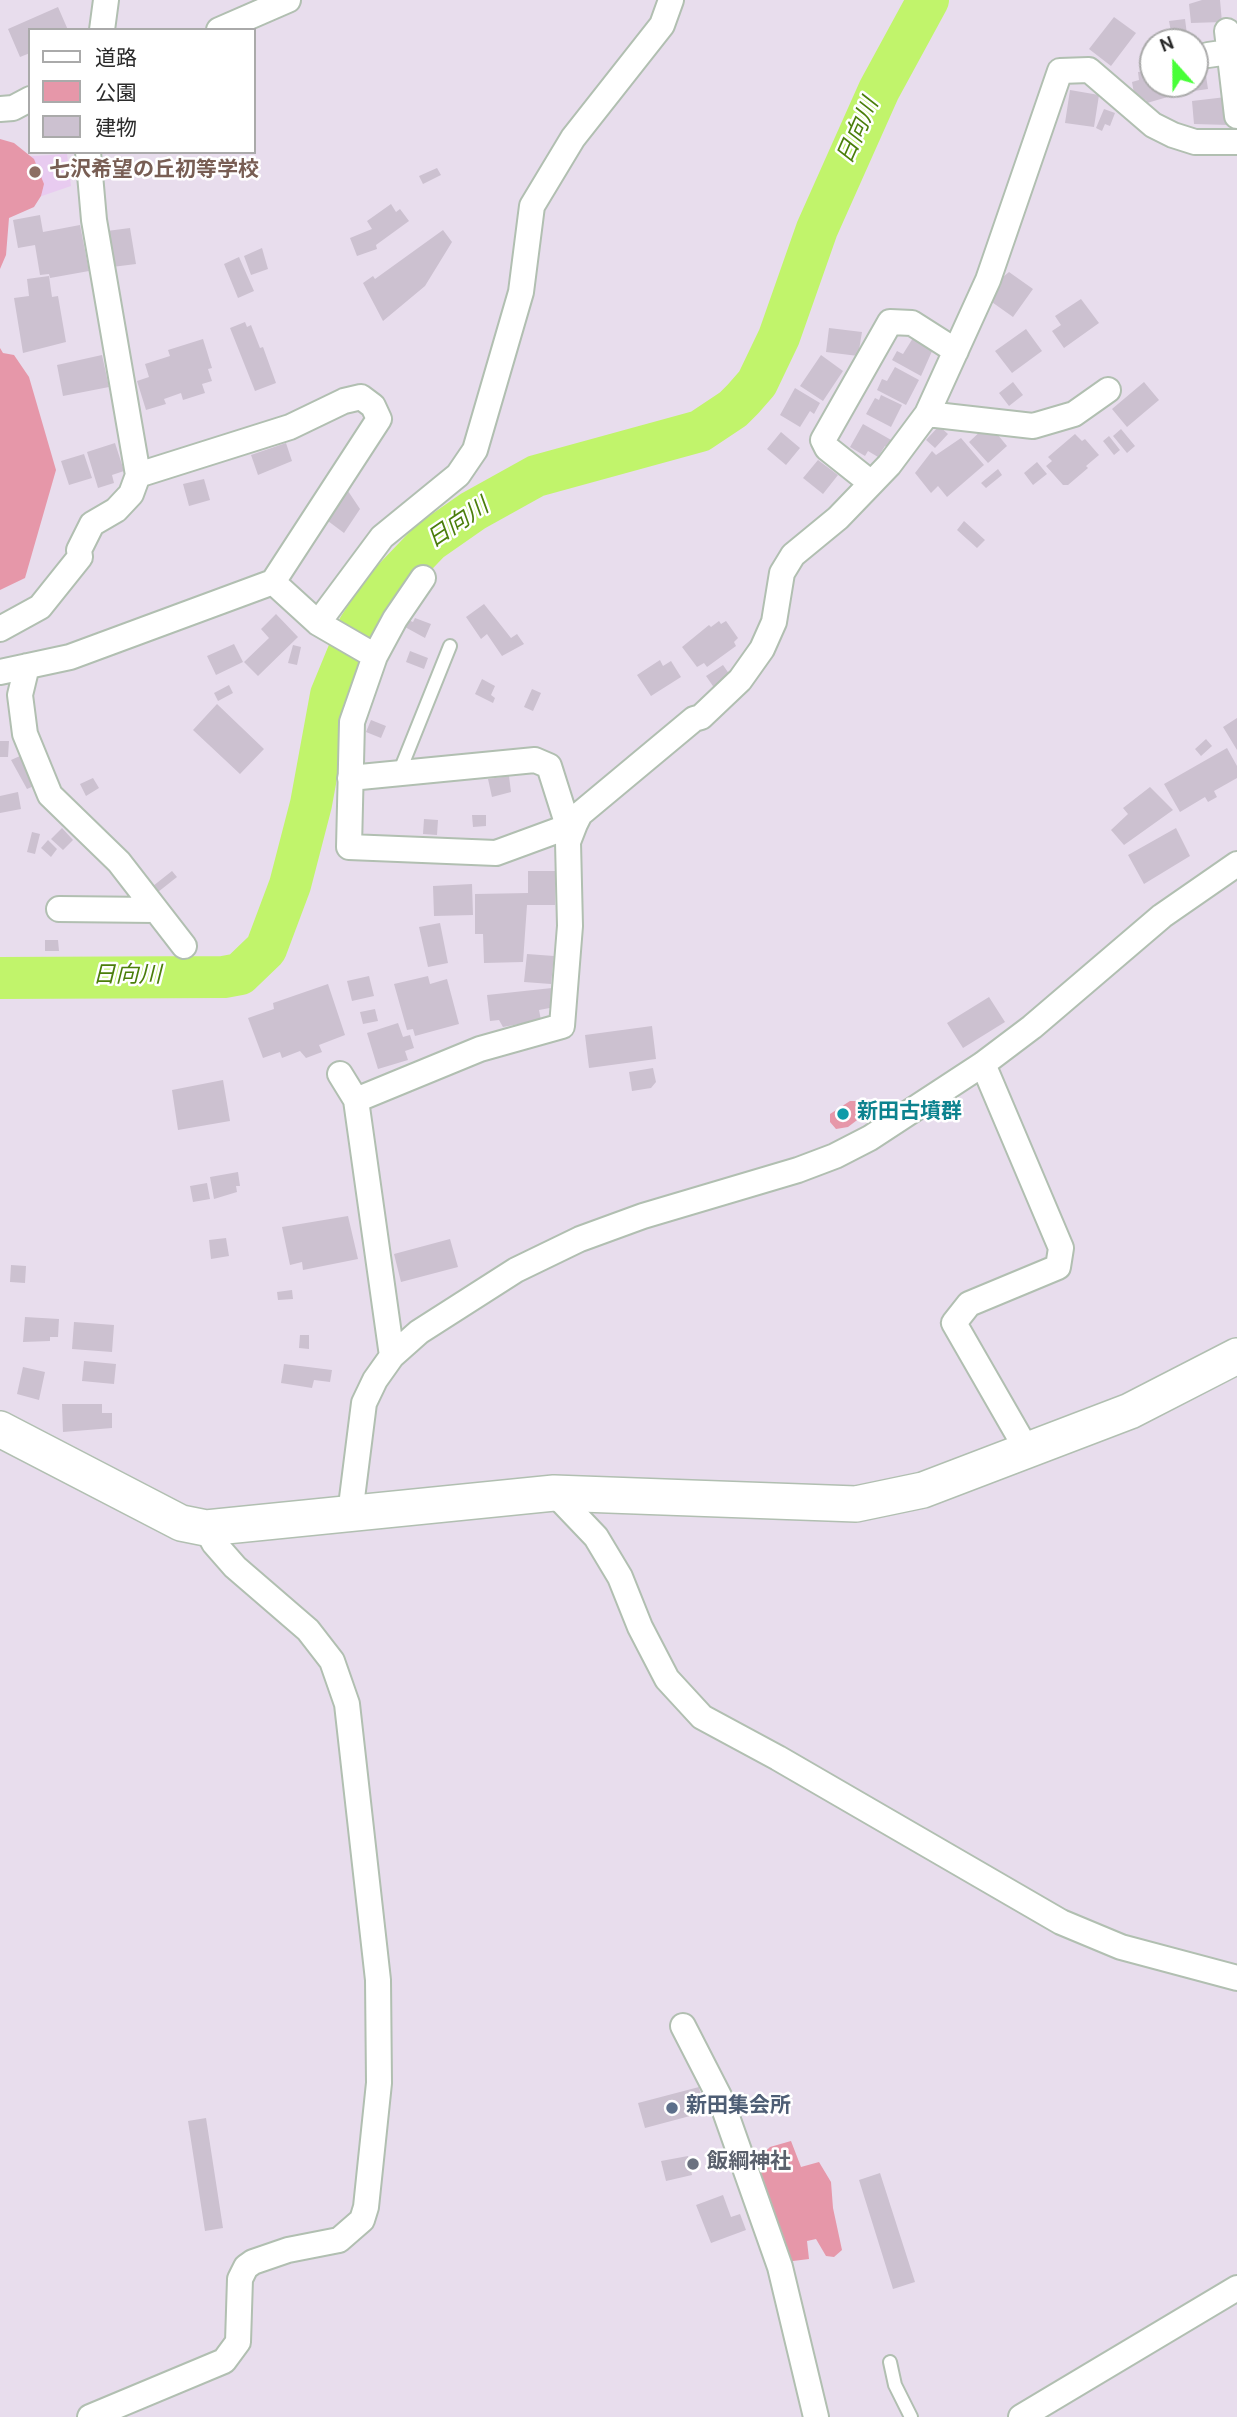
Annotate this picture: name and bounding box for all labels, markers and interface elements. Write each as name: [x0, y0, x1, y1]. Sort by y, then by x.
legend: [28, 28, 256, 154]
north arrow: [1139, 28, 1209, 98]
text: N: [1157, 32, 1178, 59]
text: 道路: [95, 46, 137, 73]
text: 公園: [95, 81, 137, 108]
water label: 日向川: [833, 95, 887, 169]
text: 建物: [95, 116, 137, 143]
place label: 七沢希望の丘初等学校: [49, 159, 259, 185]
marker: 七沢希望の丘初等学校: [27, 164, 43, 180]
water label: 日向川: [423, 494, 495, 556]
water label: 日向川: [93, 963, 161, 991]
place label: 新田古墳群: [857, 1101, 962, 1127]
marker: 新田古墳群: [835, 1106, 851, 1122]
place label: 新田集会所: [686, 2095, 791, 2121]
marker: 新田集会所: [664, 2100, 680, 2116]
place label: 飯綱神社: [707, 2151, 791, 2177]
marker: 飯綱神社: [685, 2156, 701, 2172]

